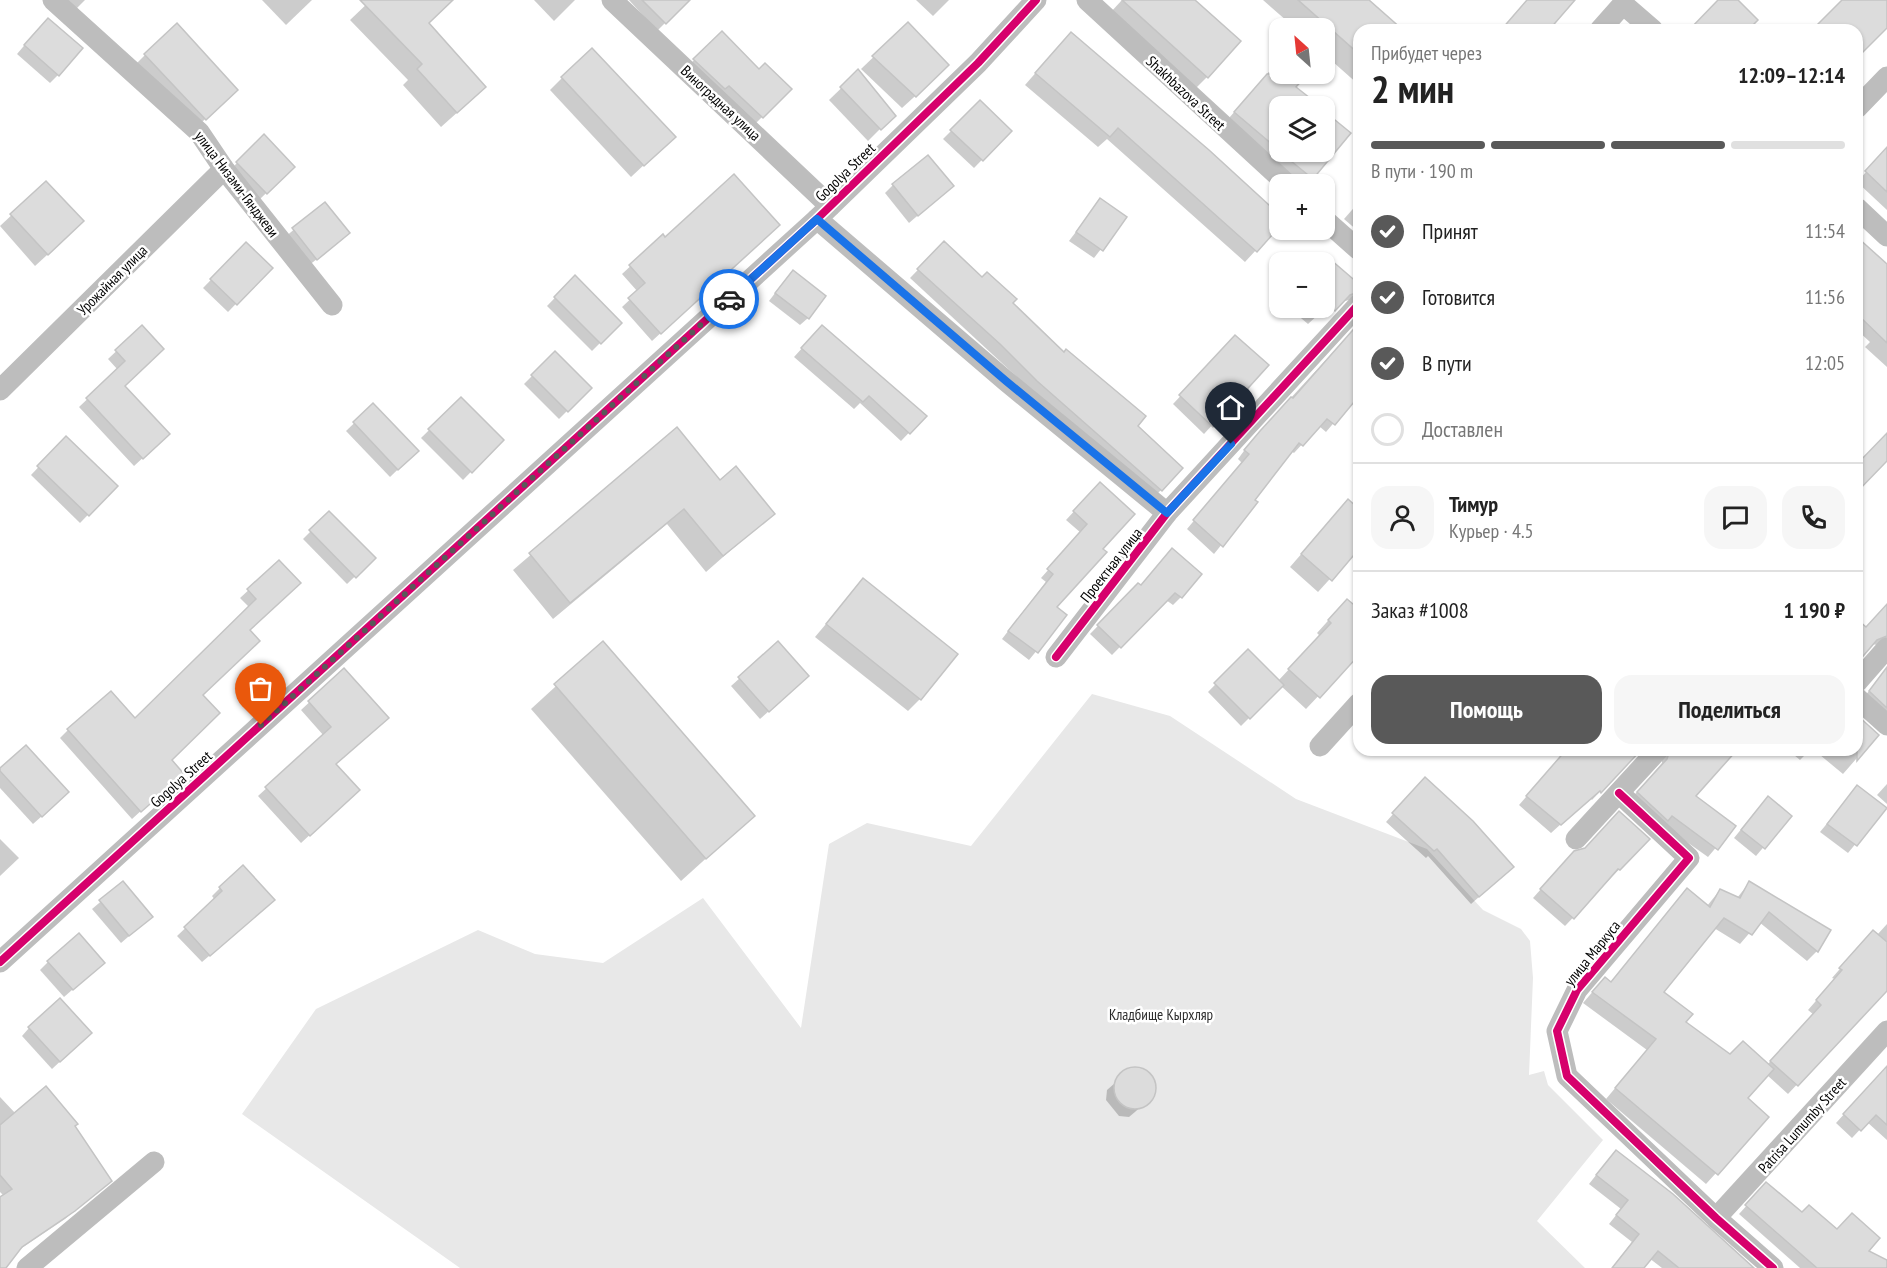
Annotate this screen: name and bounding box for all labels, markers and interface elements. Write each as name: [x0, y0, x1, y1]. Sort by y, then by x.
north arrow: [1269, 18, 1335, 84]
map controls: [1269, 18, 1335, 318]
text: Прибудет через: [1371, 40, 1482, 66]
street label: Shakhbazova Street: [1142, 51, 1230, 135]
street label: Виноградная улица: [677, 61, 765, 145]
text: 12:09–12:14: [1738, 61, 1845, 89]
text: 2 мин: [1371, 63, 1454, 114]
button: layers: [1269, 96, 1335, 162]
street label: улица Низами-Гянджеви: [191, 127, 283, 241]
street label: Gogolya Street: [811, 139, 879, 205]
text: В пути · 190 m: [1371, 158, 1473, 184]
button: +: [1269, 174, 1335, 240]
icon: check: [1371, 215, 1404, 248]
text: Принят: [1422, 217, 1478, 245]
text: 11:54: [1805, 218, 1845, 244]
street label: Урожайная улица: [73, 241, 151, 319]
button: −: [1269, 252, 1335, 318]
courier: [699, 269, 759, 329]
icon: check: [1371, 281, 1404, 314]
icon: car: [713, 283, 746, 316]
text: Готовится: [1422, 283, 1495, 311]
text: 11:56: [1805, 284, 1845, 310]
icon: check: [1371, 347, 1404, 380]
text: В пути: [1422, 349, 1472, 377]
text: 12:05: [1805, 350, 1845, 376]
pin: [1205, 382, 1256, 444]
icon: home: [1214, 391, 1247, 424]
text: Доставлен: [1422, 415, 1503, 443]
button: person: [1371, 486, 1434, 549]
button: chat: [1704, 486, 1767, 549]
button: phone: [1782, 486, 1845, 549]
text: Тимур: [1449, 490, 1498, 518]
text: Курьер · 4.5: [1449, 518, 1534, 544]
street label: Проектная улица: [1076, 524, 1146, 606]
text: Заказ #1008: [1371, 596, 1469, 624]
text: 1 190 ₽: [1783, 596, 1845, 624]
pin: [235, 663, 286, 725]
icon: bag: [244, 672, 277, 705]
button: Помощь: [1371, 675, 1602, 744]
button: Поделиться: [1614, 675, 1845, 744]
street label: Gogolya Street: [146, 746, 216, 812]
street label: улица Маркуса: [1560, 916, 1624, 990]
park label: Кладбище Кырхляр: [1109, 1005, 1213, 1024]
street label: Patrisa Lumumby Street: [1754, 1073, 1850, 1177]

